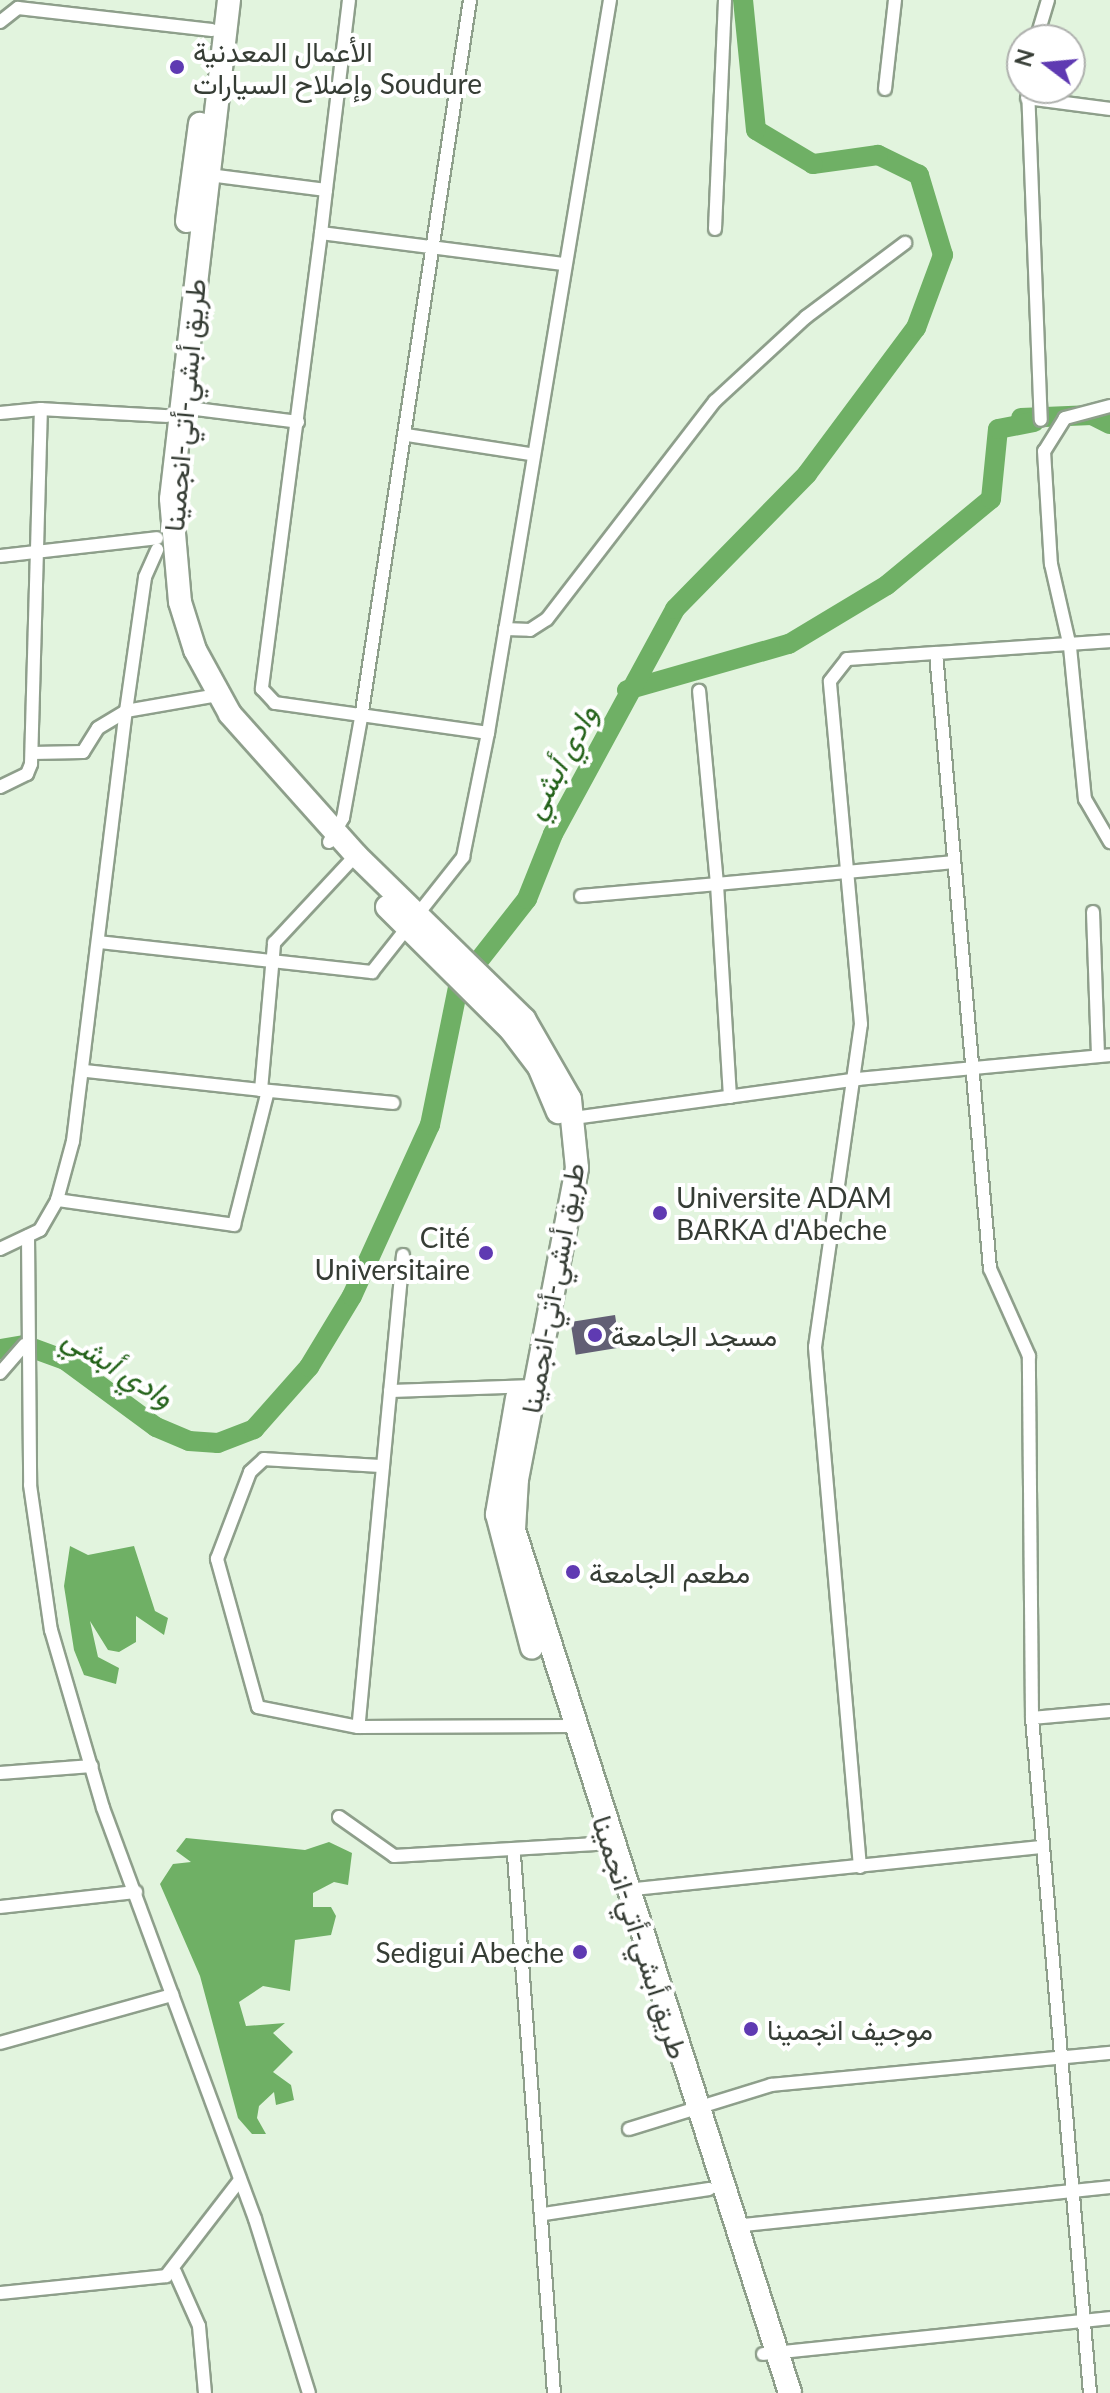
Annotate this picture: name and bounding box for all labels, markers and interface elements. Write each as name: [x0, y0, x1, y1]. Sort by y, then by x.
north arrow: [1006, 24, 1086, 104]
place label: الأعمال المعدنية وإصلاح السيارات Soudure: [193, 34, 482, 100]
text: N: [1009, 46, 1040, 70]
marker: الأعمال المعدنية وإصلاح السيارات Soudure: [168, 58, 186, 76]
street label: طريق أبشي-أتي-انجمينا: [156, 277, 212, 533]
water label: وادي أبشي: [514, 698, 604, 824]
street label: طريق أبشي-أتي-انجمينا: [513, 1160, 591, 1416]
place label: Universite ADAM BARKA d'Abeche: [676, 1180, 893, 1246]
marker: Universite ADAM BARKA d'Abeche: [651, 1204, 669, 1222]
place label: Cité Universitaire: [315, 1220, 470, 1286]
marker: Cité Universitaire: [477, 1244, 495, 1262]
water label: وادي أبشي: [57, 1318, 181, 1414]
place label: مسجد الجامعة: [611, 1318, 777, 1352]
marker: مسجد الجامعة: [586, 1326, 604, 1344]
place label: مطعم الجامعة: [589, 1555, 750, 1589]
marker: مطعم الجامعة: [564, 1563, 582, 1581]
street label: طريق أبشي-أتي-انجمينا: [586, 1811, 696, 2063]
place label: Sedigui Abeche: [375, 1935, 564, 1969]
marker: Sedigui Abeche: [571, 1943, 589, 1961]
place label: موجيف انجمينا: [767, 2012, 933, 2046]
marker: موجيف انجمينا: [742, 2020, 760, 2038]

